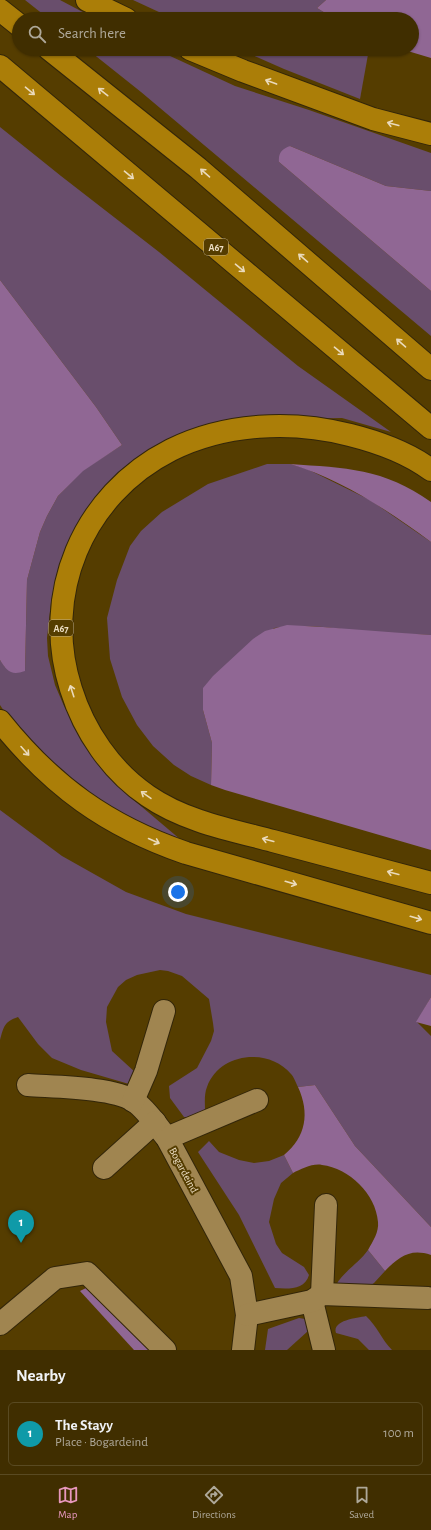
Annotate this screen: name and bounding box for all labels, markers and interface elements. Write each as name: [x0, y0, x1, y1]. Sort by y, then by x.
search box: [12, 12, 419, 56]
icon: search: [26, 23, 48, 45]
text: Search here: [58, 26, 126, 41]
one-way arrow: [265, 77, 277, 85]
one-way arrow: [24, 87, 35, 96]
one-way arrow: [98, 88, 109, 96]
one-way arrow: [387, 120, 400, 127]
one-way arrow: [199, 169, 210, 178]
one-way arrow: [124, 170, 135, 179]
road number: A67: [204, 239, 228, 255]
one-way arrow: [298, 254, 308, 263]
one-way arrow: [234, 263, 245, 272]
one-way arrow: [396, 339, 407, 348]
one-way arrow: [334, 347, 344, 356]
road number: A67: [49, 620, 73, 636]
one-way arrow: [68, 685, 75, 698]
one-way arrow: [21, 746, 30, 756]
one-way arrow: [141, 791, 152, 799]
one-way arrow: [261, 836, 274, 843]
one-way arrow: [147, 838, 159, 845]
one-way arrow: [387, 869, 400, 876]
one-way arrow: [285, 880, 298, 887]
your location: [168, 882, 188, 902]
one-way arrow: [410, 915, 423, 923]
street label: Bogardeind: [167, 1146, 200, 1195]
pin: 1: [8, 1210, 34, 1243]
text: Nearby: [16, 1367, 66, 1384]
text: The Stayy: [55, 1418, 113, 1433]
text: 1: [28, 1427, 32, 1440]
text: 100 m: [383, 1427, 414, 1440]
text: Place · Bogardeind: [55, 1436, 148, 1449]
tab: Map: [57, 1484, 79, 1521]
tab: Directions: [192, 1484, 236, 1521]
tab: Saved: [349, 1484, 374, 1521]

